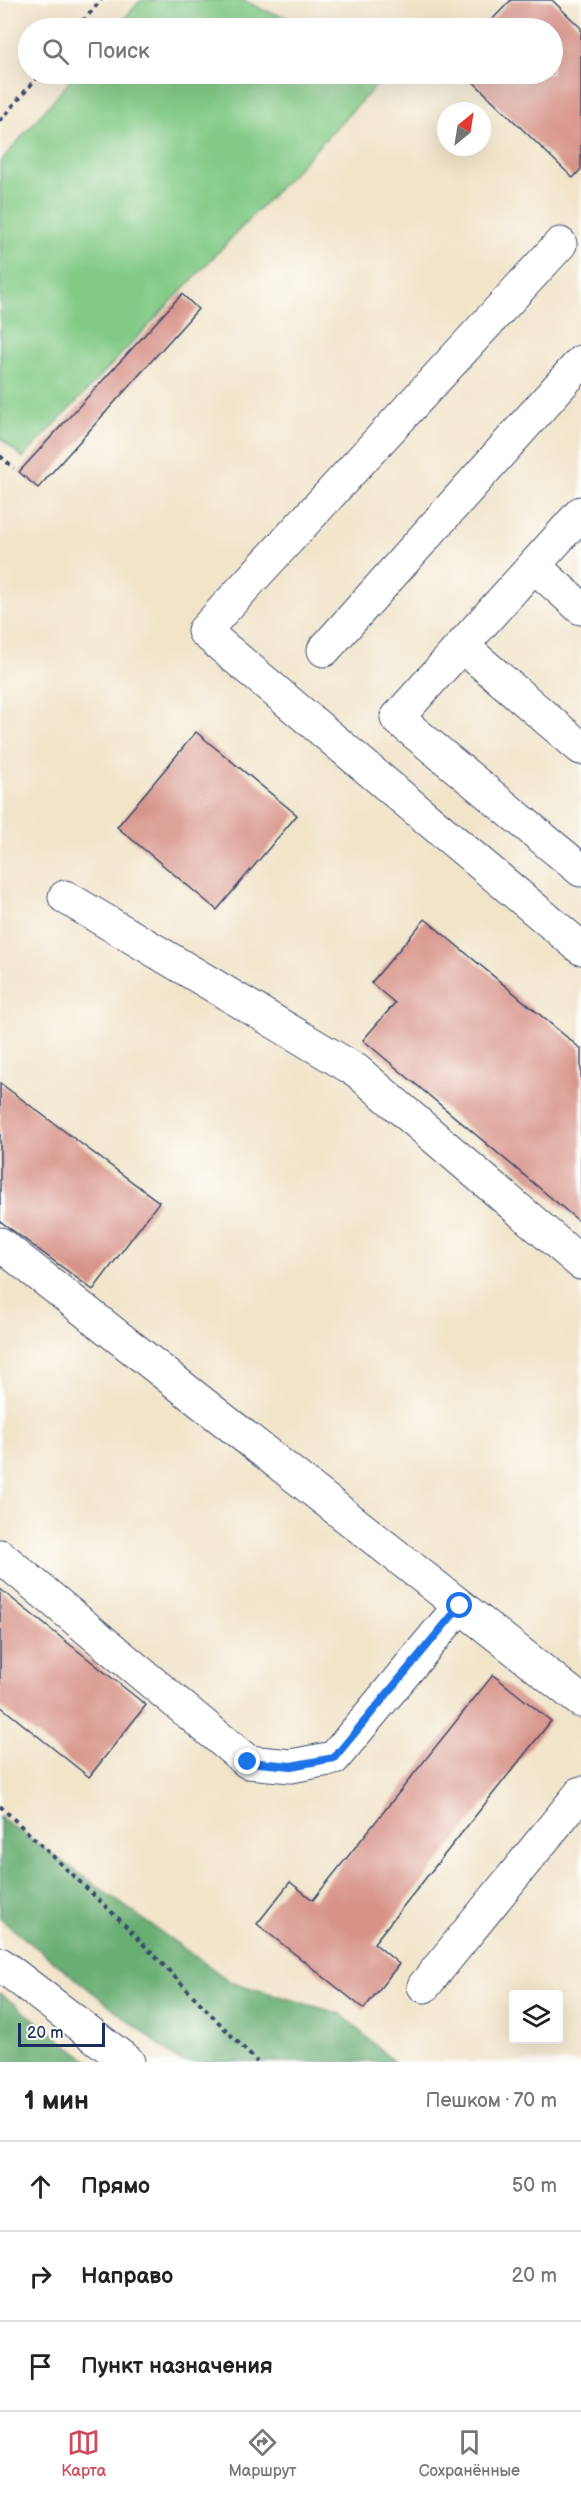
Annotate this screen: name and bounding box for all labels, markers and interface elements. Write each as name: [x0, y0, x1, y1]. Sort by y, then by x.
search box: [18, 18, 563, 84]
icon: search: [39, 35, 72, 68]
text: Поиск: [87, 38, 150, 65]
north arrow: [437, 102, 491, 156]
route start: [446, 1592, 472, 1618]
route end: [234, 1748, 260, 1774]
map controls: [509, 1990, 563, 2044]
button: layers: [509, 1990, 563, 2044]
scale bar: [18, 2020, 105, 2048]
text: 20 m: [27, 2024, 63, 2043]
text: 1 мин: [24, 2086, 89, 2117]
text: Пешком · 70 m: [426, 2089, 557, 2113]
icon: ahead: [24, 2170, 57, 2203]
text: Прямо: [81, 2173, 150, 2200]
text: 50 m: [512, 2174, 557, 2198]
icon: right: [24, 2260, 57, 2293]
text: Направо: [81, 2263, 173, 2290]
text: 20 m: [512, 2264, 557, 2288]
icon: arrive: [24, 2350, 57, 2383]
text: Пункт назначения: [81, 2353, 273, 2380]
tab: Карта: [61, 2426, 106, 2481]
tab: Маршрут: [228, 2426, 297, 2481]
tab: Сохранённые: [419, 2426, 520, 2481]

